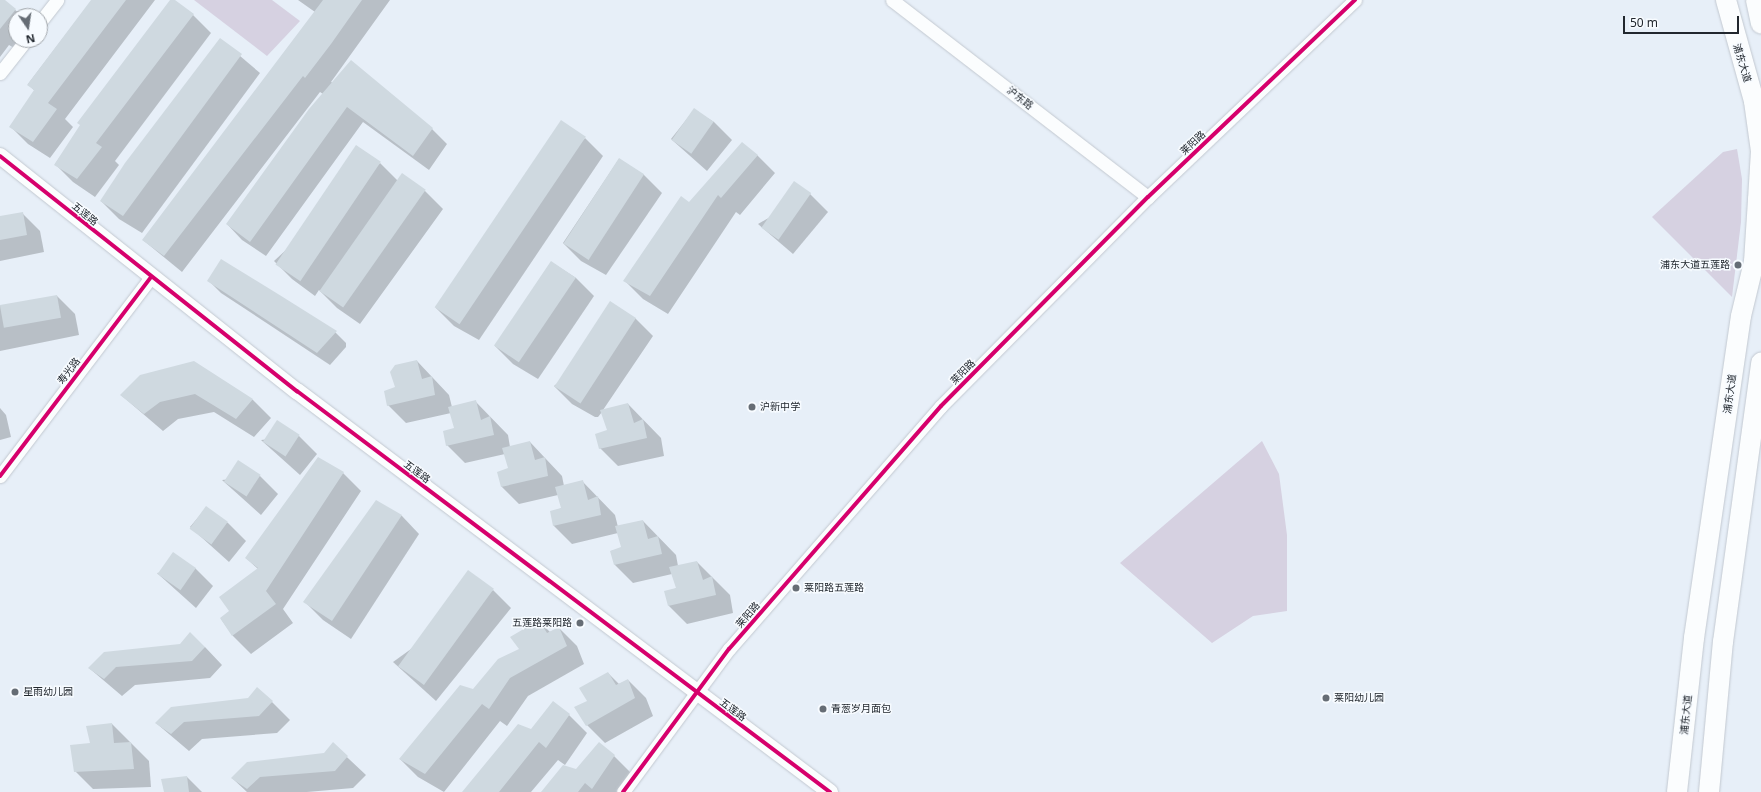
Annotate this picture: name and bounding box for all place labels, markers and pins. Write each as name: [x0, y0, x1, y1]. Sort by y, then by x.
place label: 浦东大道五莲路: [1660, 259, 1730, 271]
marker: 浦东大道五莲路: [1733, 260, 1743, 270]
place label: 沪新中学: [760, 401, 800, 413]
marker: 沪新中学: [747, 402, 757, 412]
place label: 莱阳路五莲路: [804, 582, 864, 594]
marker: 莱阳路五莲路: [791, 583, 801, 593]
place label: 五莲路莱阳路: [512, 617, 572, 629]
marker: 五莲路莱阳路: [575, 618, 585, 628]
place label: 星雨幼儿园: [23, 686, 73, 698]
marker: 星雨幼儿园: [10, 687, 20, 697]
place label: 莱阳幼儿园: [1334, 692, 1384, 704]
marker: 莱阳幼儿园: [1321, 693, 1331, 703]
place label: 青葱岁月面包: [831, 703, 891, 715]
marker: 青葱岁月面包: [818, 704, 828, 714]

